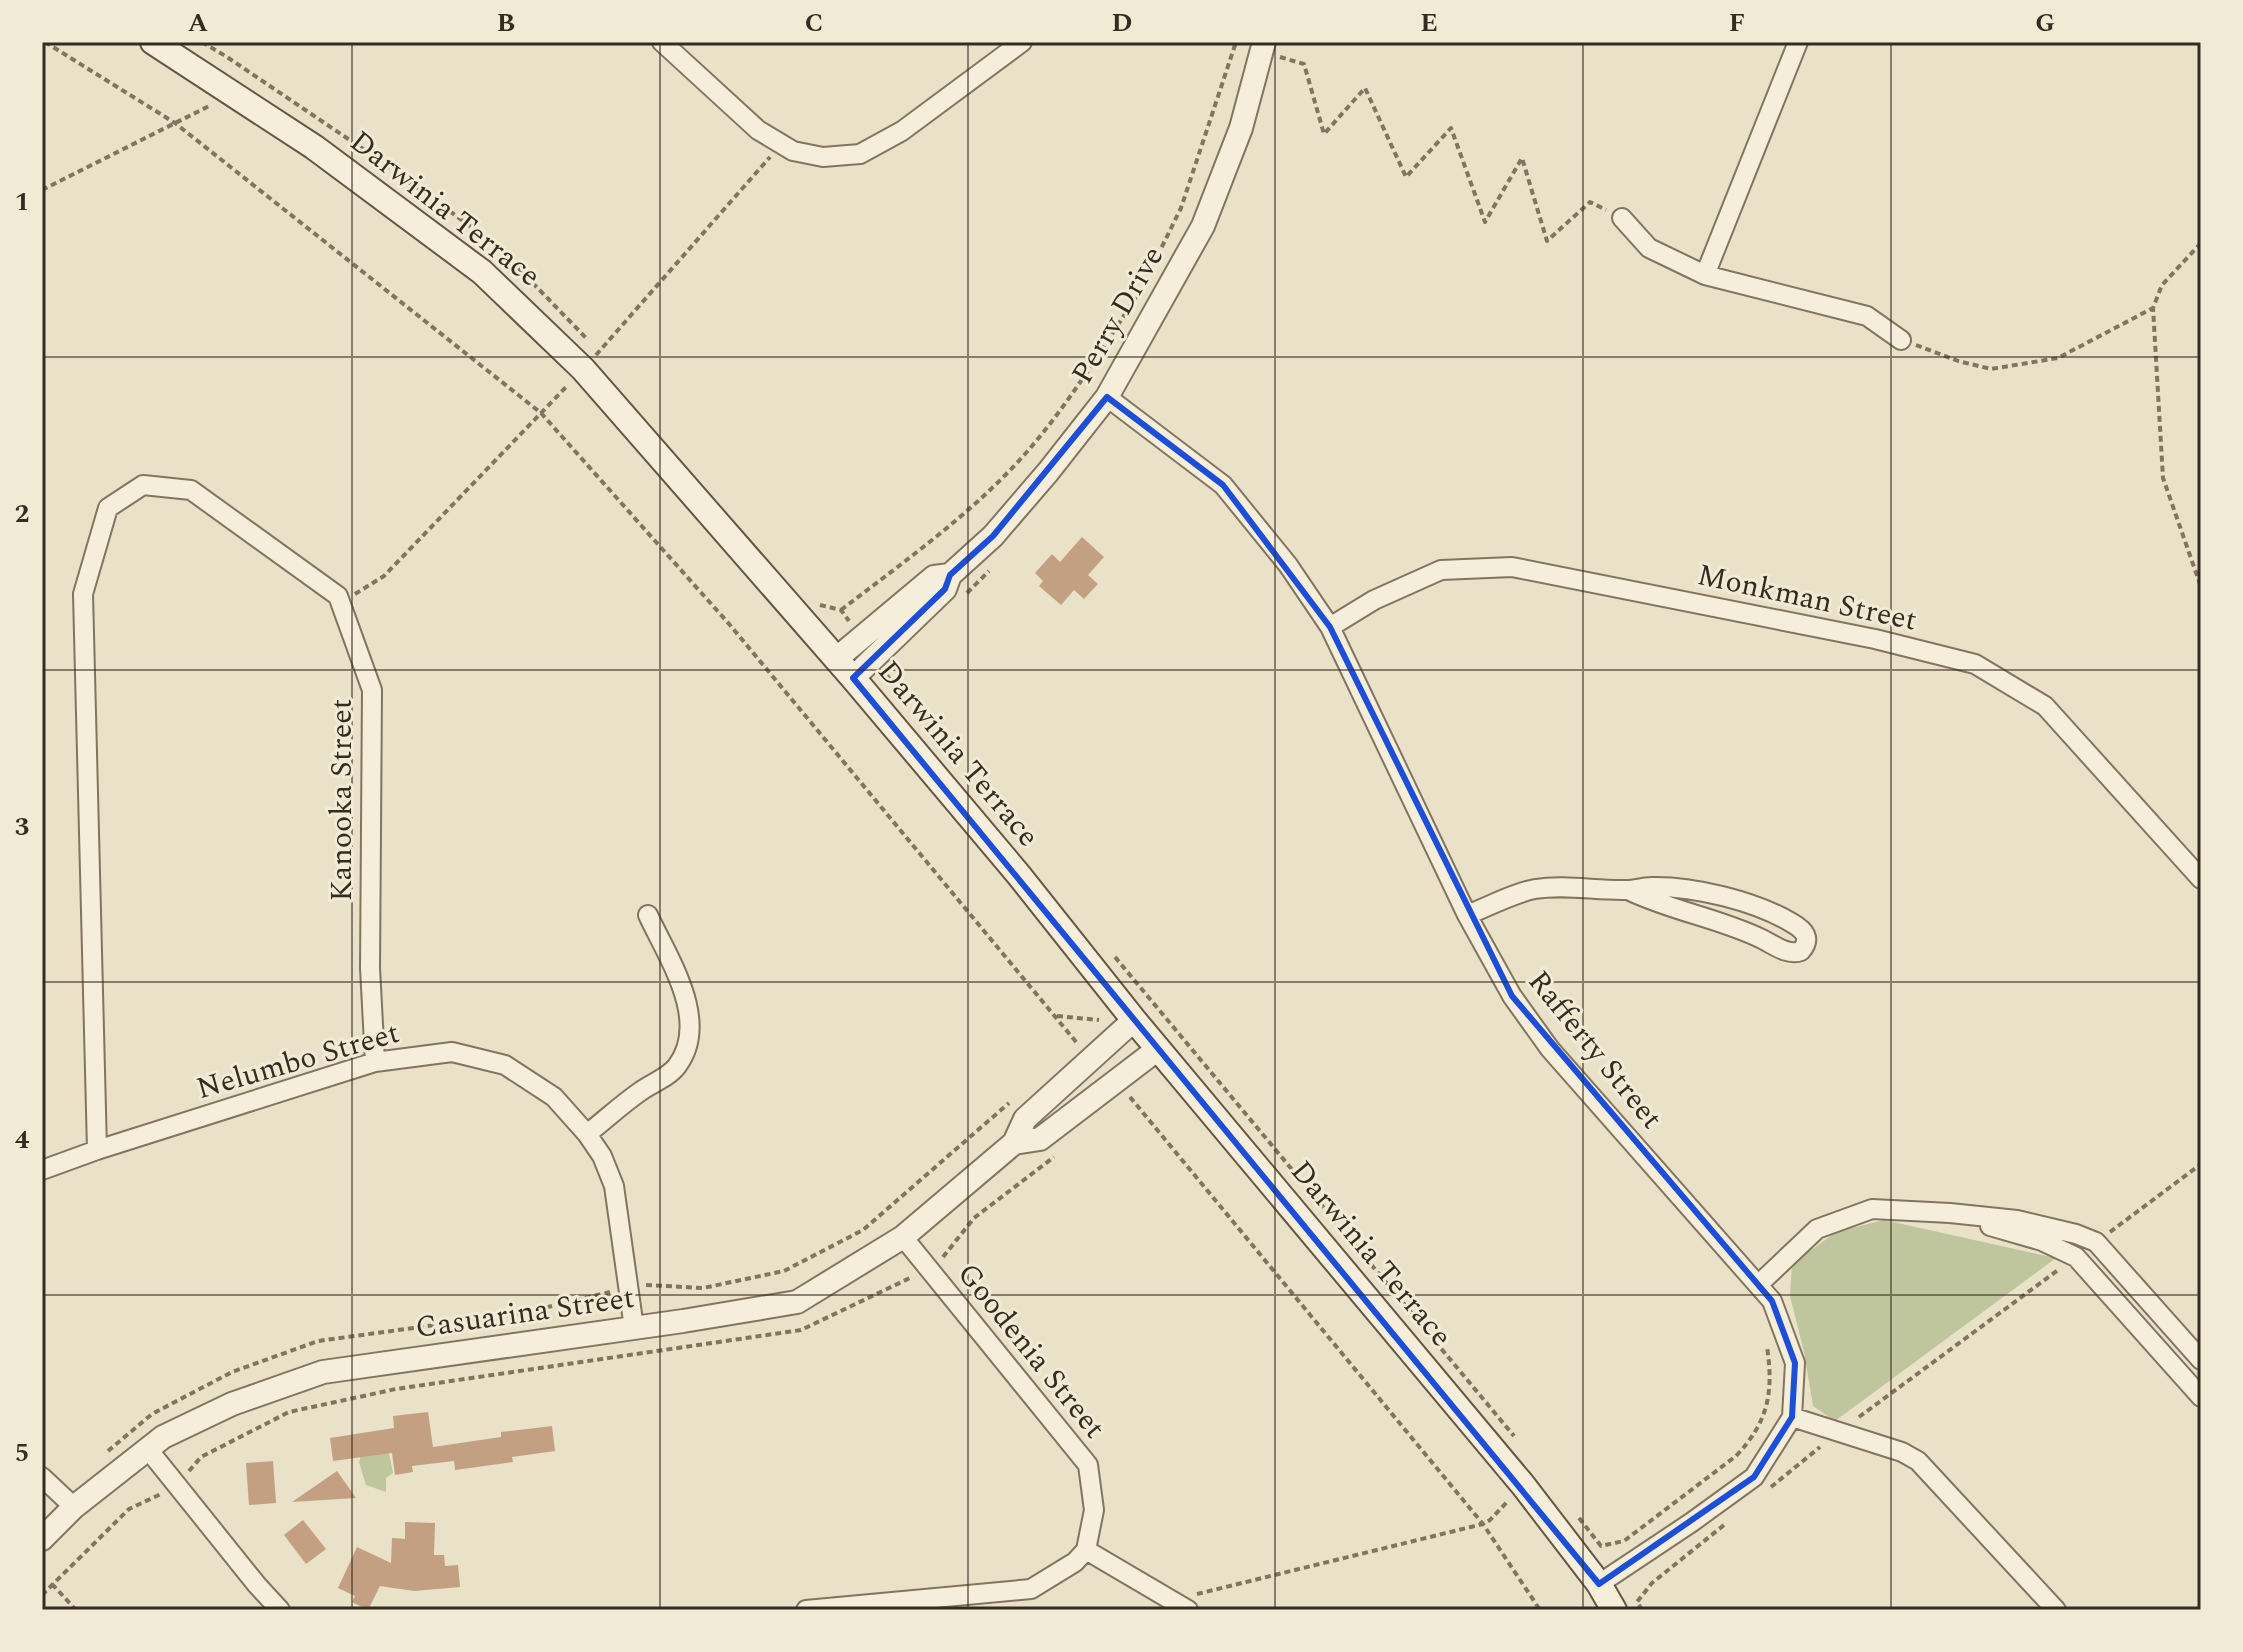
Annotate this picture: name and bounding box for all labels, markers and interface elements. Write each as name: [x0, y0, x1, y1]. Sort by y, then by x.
text: A: [188, 3, 208, 43]
text: B: [497, 3, 515, 43]
text: C: [805, 3, 823, 43]
text: D: [1112, 3, 1132, 43]
text: E: [1420, 3, 1438, 43]
text: F: [1729, 3, 1745, 43]
text: G: [2035, 3, 2055, 43]
street label: Darwinia Terrace: [340, 120, 550, 298]
text: 1: [15, 182, 29, 222]
street label: Perry Drive: [1060, 238, 1176, 392]
text: 2: [15, 494, 29, 534]
street label: Monkman Street: [1693, 552, 1921, 644]
street label: Darwinia Terrace: [866, 651, 1050, 857]
street label: Kanooka Street: [319, 699, 365, 901]
text: 3: [15, 807, 29, 847]
street label: Rafferty Street: [1516, 961, 1674, 1139]
street label: Nelumbo Street: [191, 1010, 405, 1112]
text: 4: [15, 1120, 30, 1160]
street label: Darwinia Terrace: [1279, 1151, 1463, 1357]
street label: Goodenia Street: [946, 1253, 1116, 1449]
street label: Casuarina Street: [413, 1275, 637, 1351]
text: 5: [15, 1433, 29, 1473]

